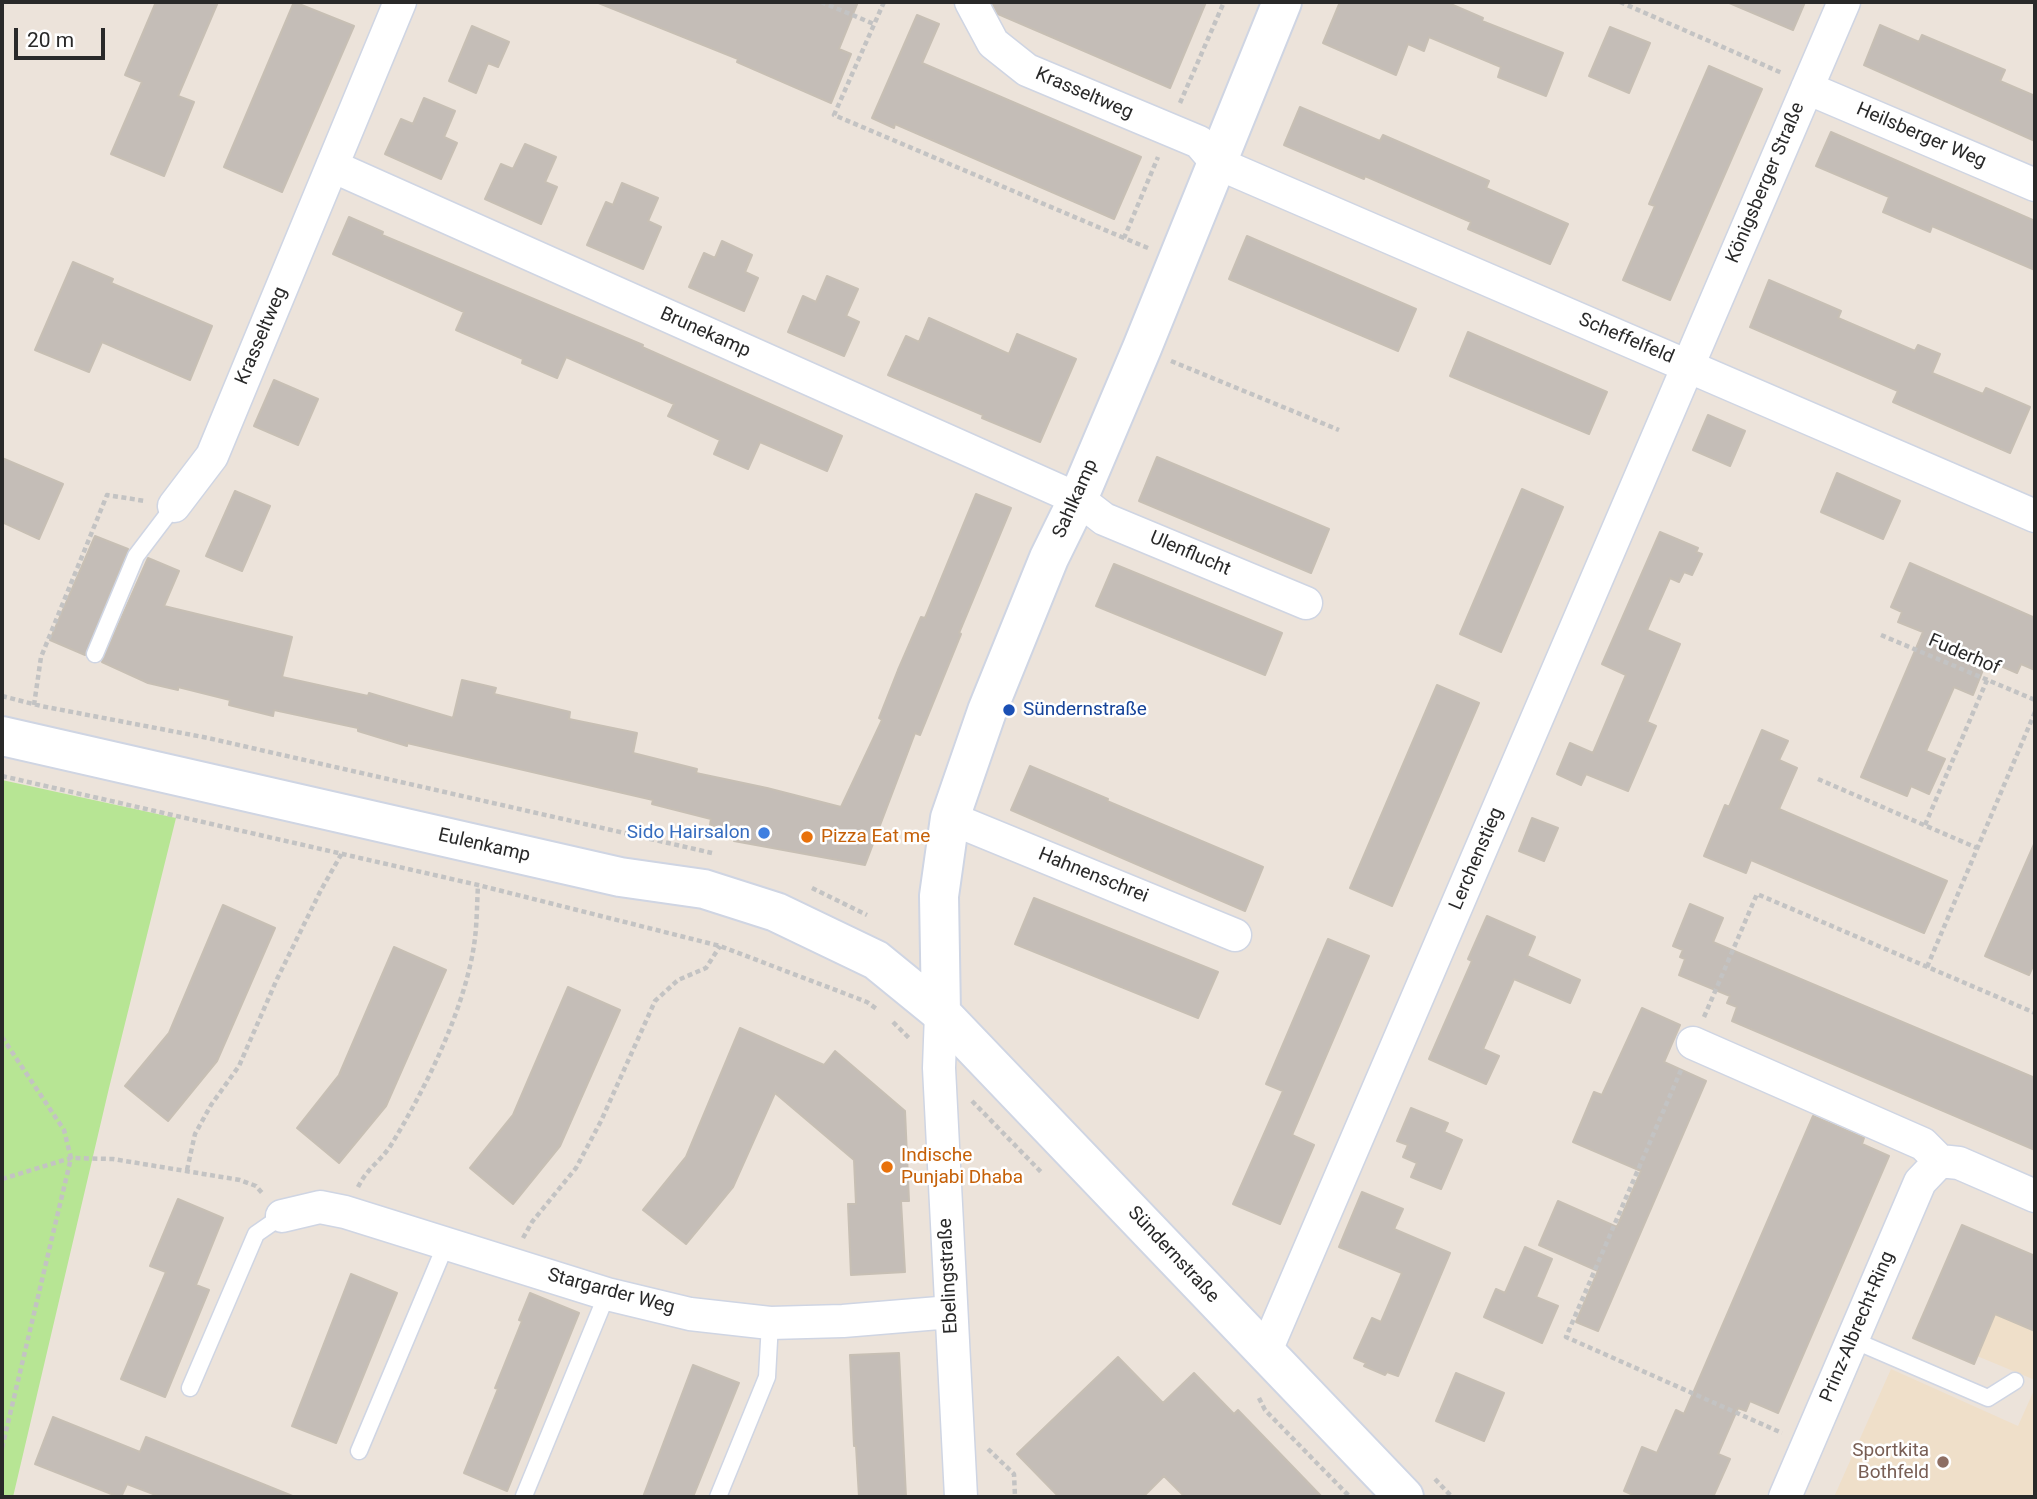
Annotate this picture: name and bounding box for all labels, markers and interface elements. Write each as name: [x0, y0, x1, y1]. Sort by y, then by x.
scale bar: [18, 14, 108, 58]
text: 20 m: [27, 28, 74, 52]
street label: Krasseltweg: [1032, 63, 1136, 125]
street label: Heilsberger Weg: [1853, 98, 1989, 174]
street label: Königsberger Straße: [1722, 99, 1810, 267]
street label: Krasseltweg: [231, 284, 293, 388]
street label: Brunekamp: [656, 303, 754, 363]
street label: Scheffelfeld: [1575, 309, 1677, 369]
street label: Sahlkamp: [1049, 456, 1103, 542]
street label: Ulenflucht: [1146, 527, 1234, 581]
street label: Fuderhof: [1925, 630, 2003, 680]
place label: Sündernstraße: [1023, 699, 1147, 721]
marker: Sündernstraße: [1001, 702, 1017, 718]
street label: Lerchenstieg: [1445, 804, 1509, 914]
place label: Sido Hairsalon: [627, 822, 750, 844]
street label: Eulenkamp: [436, 824, 532, 868]
marker: Sido Hairsalon: [756, 825, 772, 841]
place label: Pizza Eat me: [821, 826, 930, 848]
marker: Pizza Eat me: [799, 829, 815, 845]
street label: Hahnenschrei: [1035, 844, 1151, 908]
place label: Indische Punjabi Dhaba: [901, 1145, 1023, 1189]
marker: Indische Punjabi Dhaba: [879, 1159, 895, 1175]
street label: Sündernstraße: [1122, 1202, 1224, 1308]
street label: Ebelingstraße: [935, 1218, 963, 1334]
street label: Prinz-Albrecht-Ring: [1816, 1248, 1900, 1406]
street label: Stargarder Weg: [545, 1264, 677, 1320]
place label: Sportkita Bothfeld: [1852, 1440, 1929, 1484]
marker: Sportkita Bothfeld: [1935, 1454, 1951, 1470]

